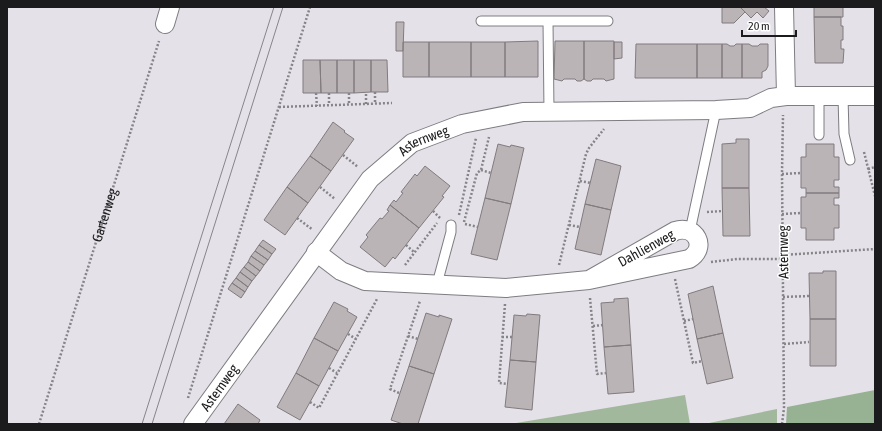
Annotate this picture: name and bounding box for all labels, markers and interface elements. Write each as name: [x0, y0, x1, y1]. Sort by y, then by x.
scale bar: [742, 12, 796, 38]
text: 20 m: [748, 19, 770, 33]
street label: Asternweg: [395, 122, 451, 159]
street label: Gartenweg: [89, 186, 120, 244]
street label: Asternweg: [775, 225, 791, 279]
street label: Dahlienweg: [615, 226, 677, 270]
street label: Asternweg: [197, 361, 242, 414]

